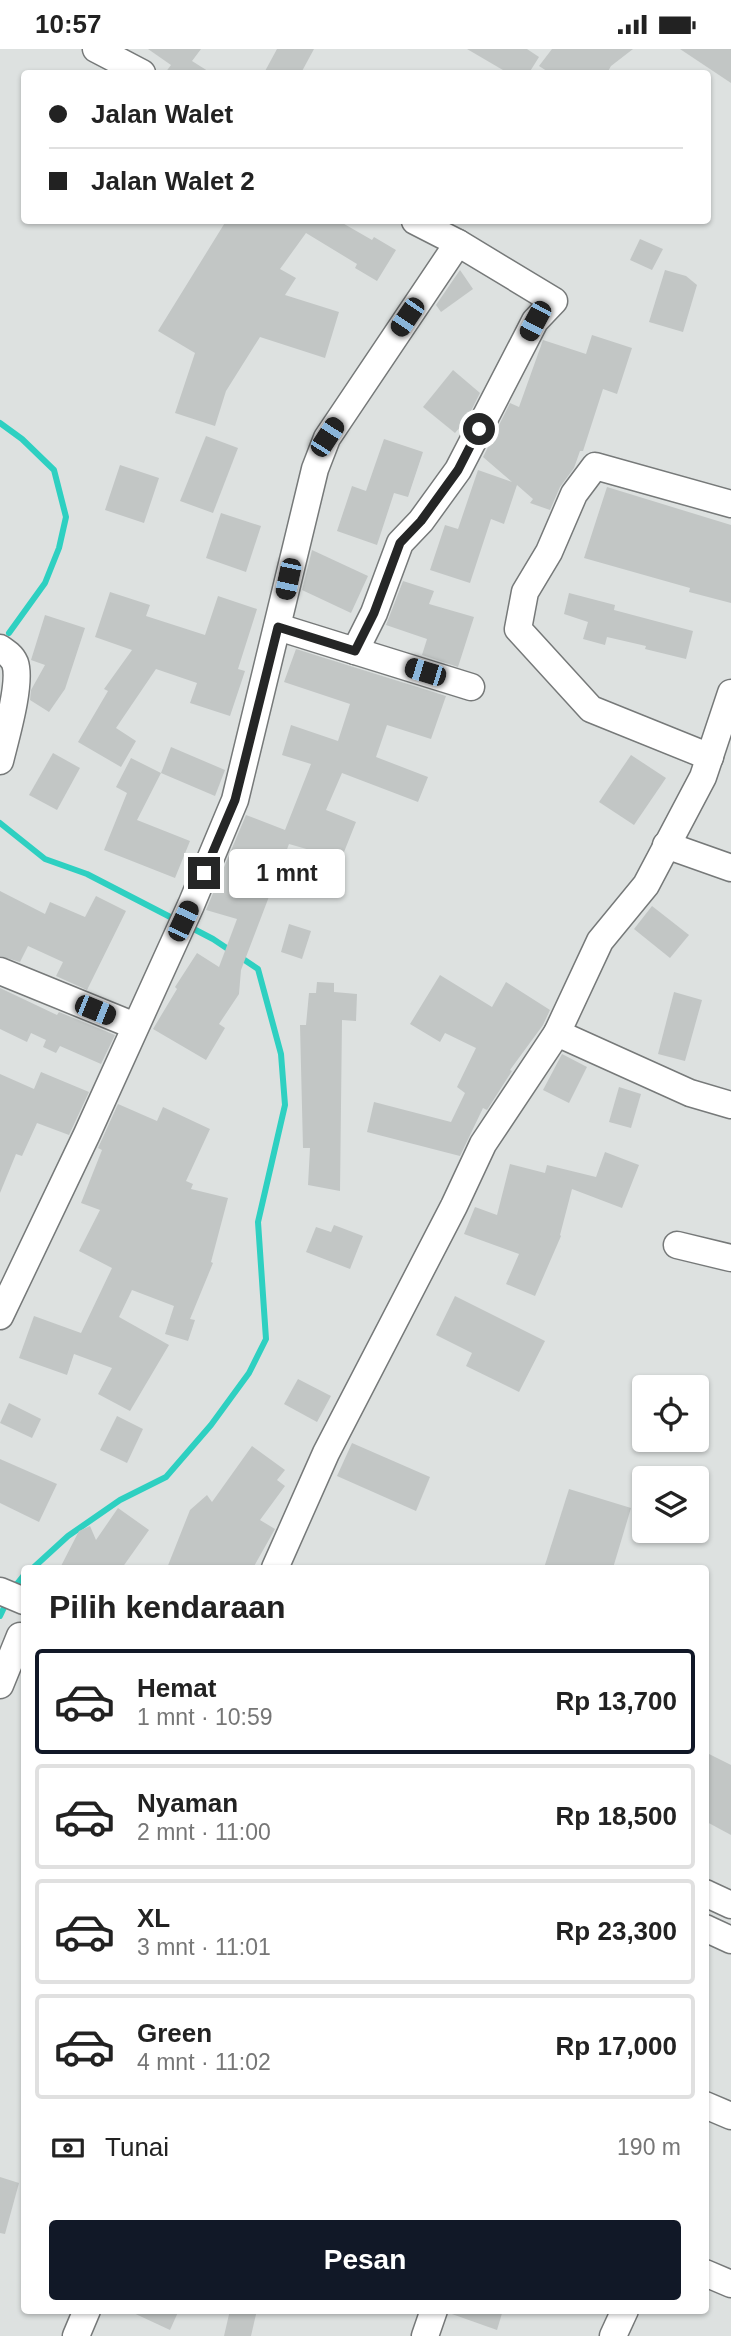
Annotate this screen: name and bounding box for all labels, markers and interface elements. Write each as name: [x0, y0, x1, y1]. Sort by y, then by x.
text: 10:57: [35, 9, 102, 39]
text: Jalan Walet: [91, 99, 233, 129]
text: Jalan Walet 2: [91, 166, 255, 196]
car: [387, 294, 428, 340]
car: [516, 298, 555, 344]
route start: [463, 413, 495, 445]
car: [307, 414, 348, 460]
car: [274, 556, 303, 602]
car: [402, 656, 449, 688]
callout: 1 mnt: [228, 849, 344, 897]
route end: [188, 857, 220, 889]
text: 1 mnt: [256, 860, 318, 886]
car: [165, 898, 202, 944]
car: [72, 992, 119, 1028]
map controls: [632, 1375, 709, 1543]
button: locate: [632, 1375, 709, 1452]
button: layers: [632, 1466, 709, 1543]
text: Pilih kendaraan: [49, 1589, 286, 1625]
icon: car: [53, 1670, 116, 1733]
text: Hemat: [137, 1673, 216, 1703]
text: Rp 13,700: [556, 1686, 677, 1716]
text: 1 mnt · 10:59: [137, 1704, 273, 1730]
icon: car: [53, 1785, 116, 1848]
text: Nyaman: [137, 1788, 238, 1818]
text: Rp 18,500: [556, 1801, 677, 1831]
text: 2 mnt · 11:00: [137, 1819, 271, 1845]
icon: car: [53, 1900, 116, 1963]
text: XL: [137, 1903, 170, 1933]
text: Rp 23,300: [556, 1916, 677, 1946]
text: 3 mnt · 11:01: [137, 1934, 271, 1960]
icon: car: [53, 2015, 116, 2078]
text: Green: [137, 2018, 212, 2048]
text: Rp 17,000: [556, 2031, 677, 2061]
text: 4 mnt · 11:02: [137, 2049, 271, 2075]
icon: cash: [49, 2129, 87, 2167]
text: Tunai: [105, 2132, 169, 2162]
text: 190 m: [617, 2134, 681, 2160]
button: Pesan: [49, 2220, 681, 2300]

